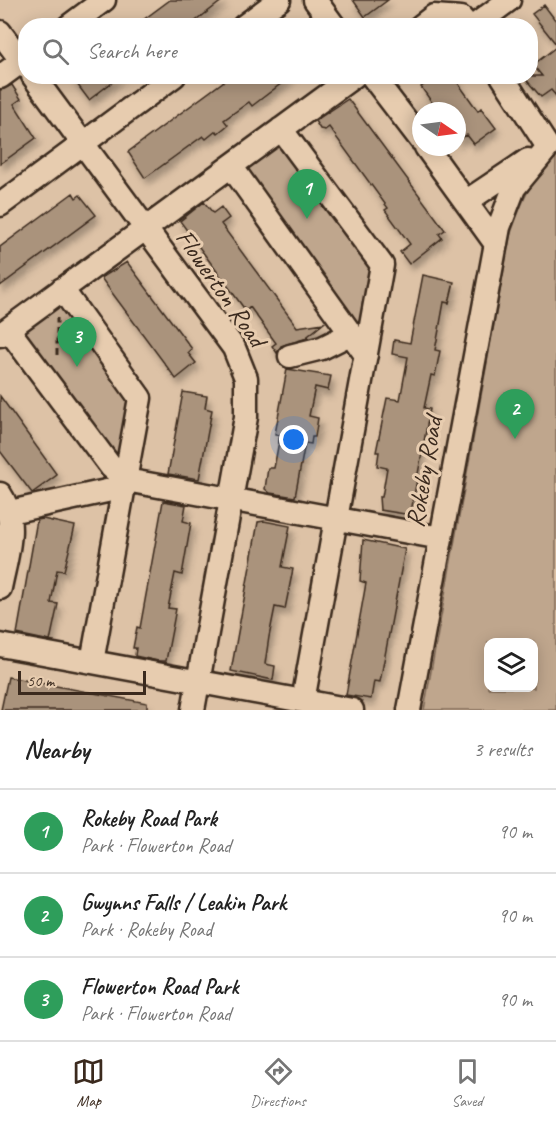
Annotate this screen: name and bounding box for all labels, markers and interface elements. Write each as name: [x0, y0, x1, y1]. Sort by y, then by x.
search box: [18, 18, 538, 84]
icon: search: [39, 35, 72, 68]
text: Search here: [87, 37, 177, 65]
north arrow: [412, 102, 466, 156]
pin: 1: [288, 170, 326, 219]
street label: Flowerton Road: [168, 223, 276, 356]
pin: 3: [58, 318, 97, 367]
pin: 2: [496, 390, 534, 439]
street label: Rokeby Road: [398, 410, 451, 530]
your location: [279, 425, 308, 454]
map controls: [484, 638, 538, 692]
button: layers: [484, 638, 538, 692]
scale bar: [18, 668, 146, 696]
text: 50 m: [27, 671, 54, 691]
text: Nearby: [24, 733, 89, 766]
text: 3 results: [473, 737, 532, 762]
text: Rokeby Road Park: [81, 805, 217, 833]
text: 1: [39, 819, 48, 844]
text: 90 m: [498, 819, 532, 844]
text: Park · Flowerton Road: [81, 833, 231, 858]
text: Gwynns Falls / Leakin Park: [81, 889, 286, 917]
text: 2: [39, 903, 48, 928]
text: 90 m: [498, 903, 532, 928]
text: Park · Rokeby Road: [81, 917, 212, 942]
text: Flowerton Road Park: [81, 973, 238, 1001]
text: 3: [39, 987, 48, 1012]
text: 90 m: [498, 987, 532, 1012]
text: Park · Flowerton Road: [81, 1001, 231, 1026]
tab: Map: [72, 1055, 105, 1111]
tab: Directions: [250, 1055, 306, 1111]
tab: Saved: [451, 1055, 484, 1111]

